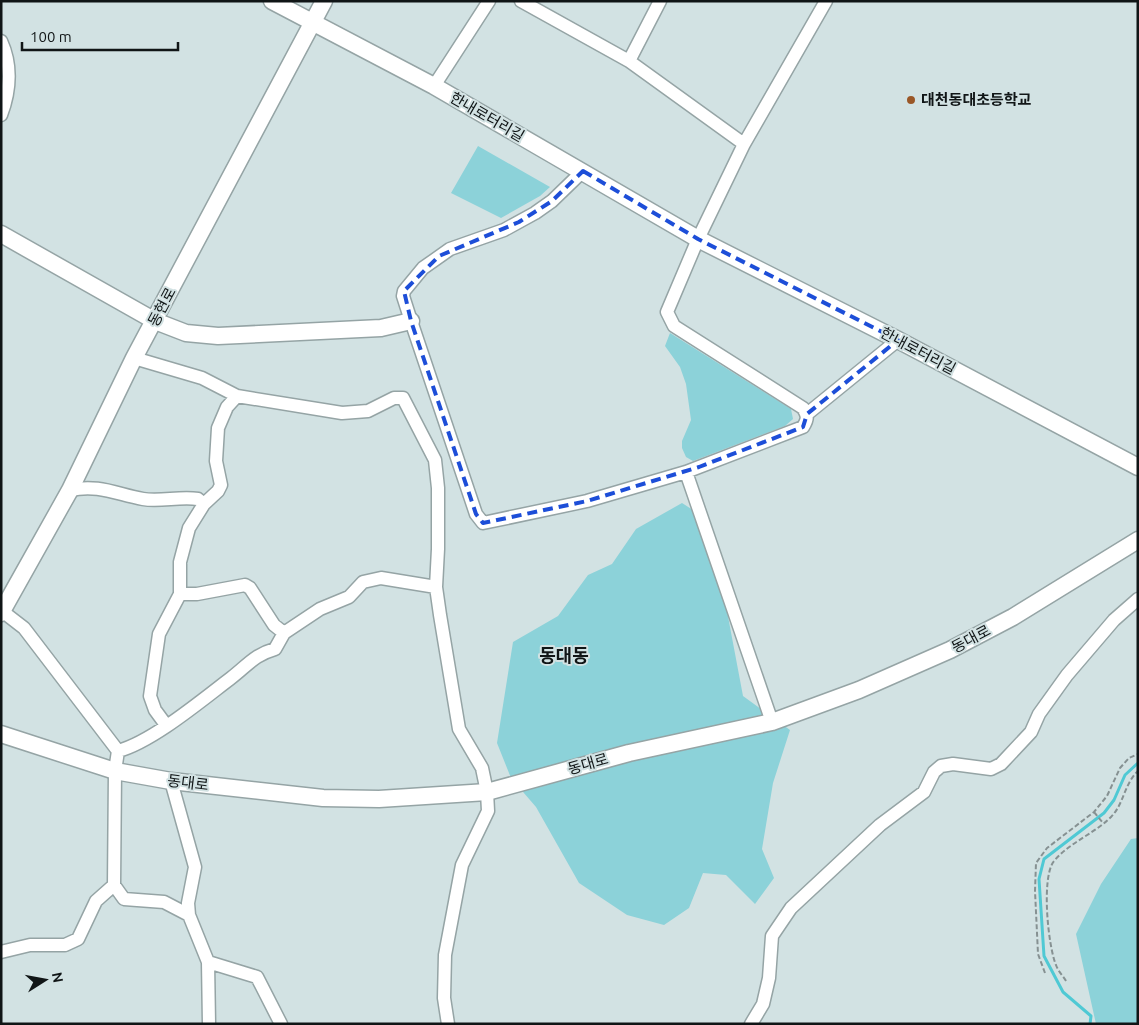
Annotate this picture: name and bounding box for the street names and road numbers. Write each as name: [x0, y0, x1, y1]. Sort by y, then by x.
street label: 한내로터리길: [447, 89, 527, 145]
street label: 동현로: [144, 284, 179, 329]
street label: 한내로터리길: [878, 324, 959, 378]
street label: 동대로: [948, 621, 993, 656]
street label: 동대로: [566, 750, 610, 777]
street label: 동대로: [166, 772, 210, 793]

